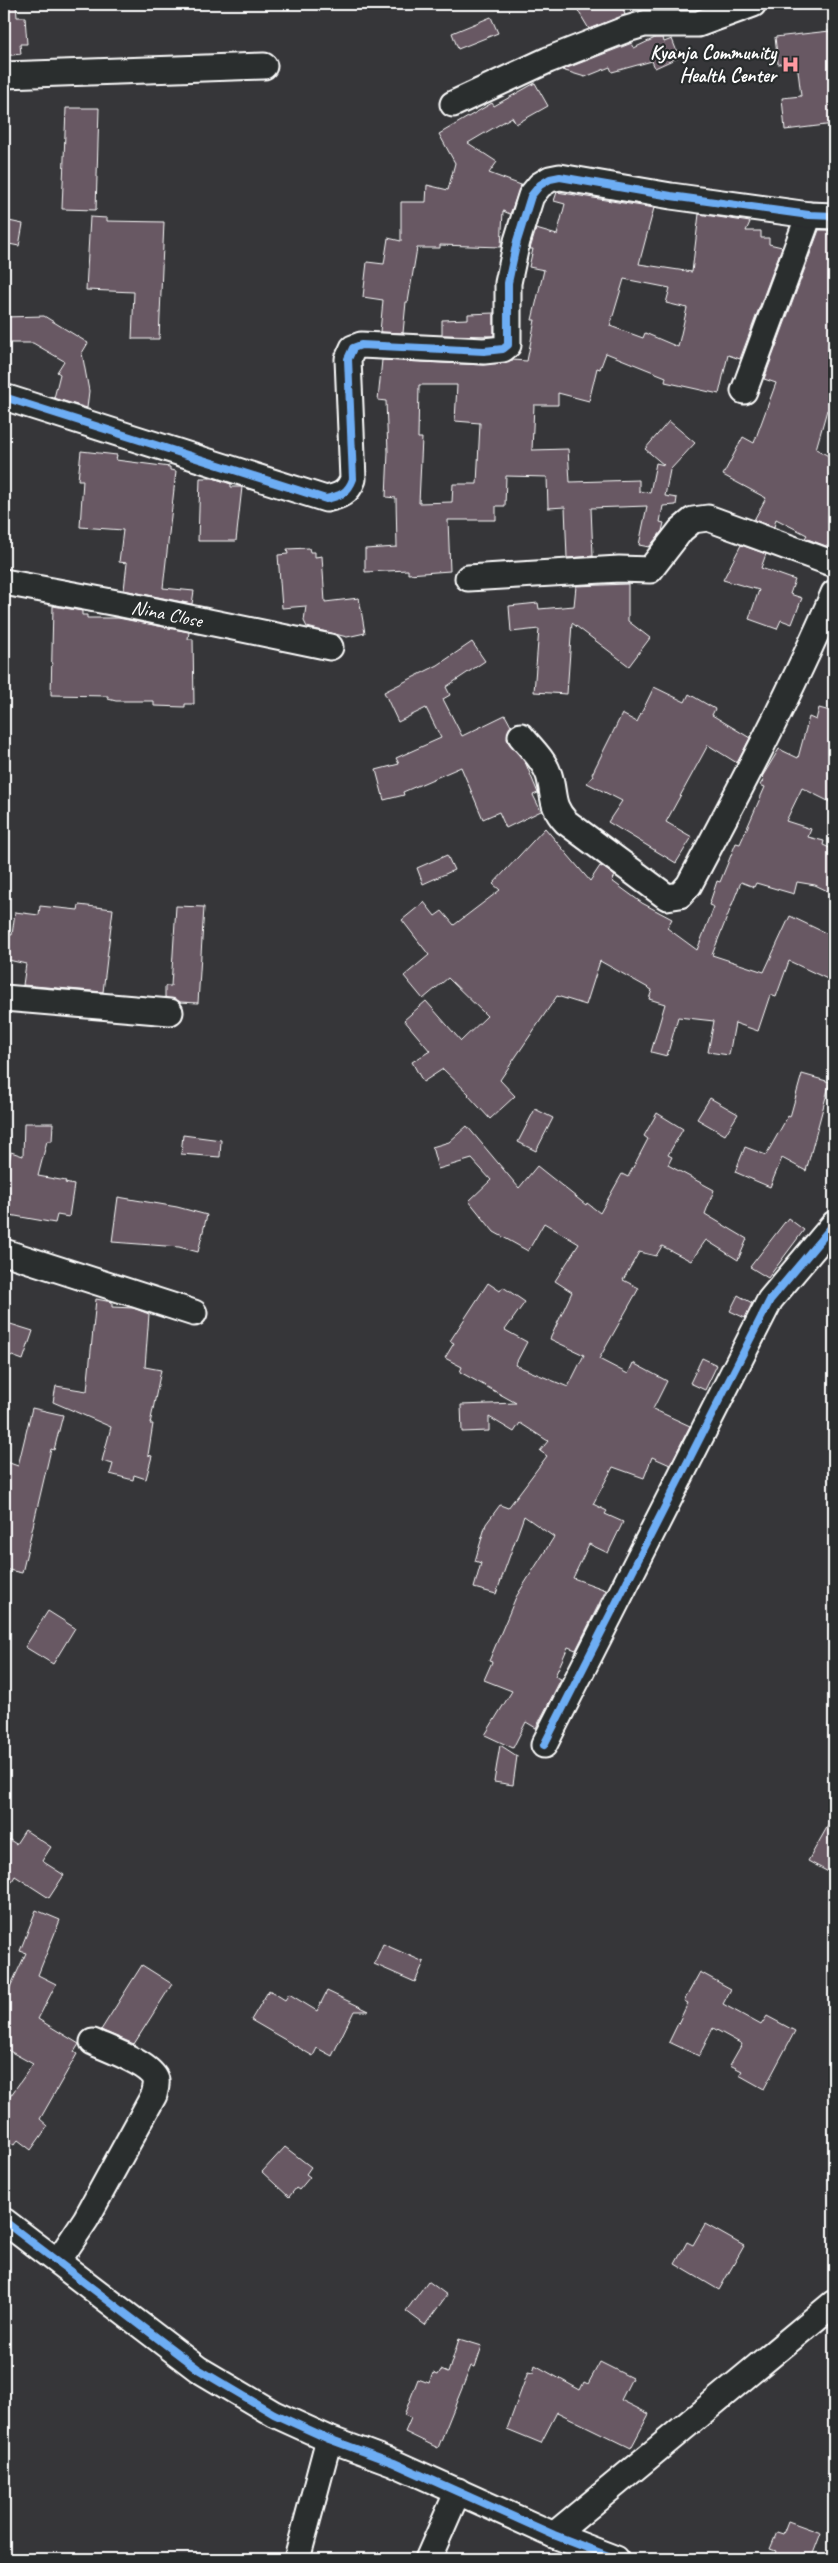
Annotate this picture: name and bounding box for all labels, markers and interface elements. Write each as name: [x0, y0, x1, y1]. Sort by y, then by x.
place label: Kyanja Community Health Center: [650, 40, 779, 88]
hospital icon: Kyanja Community Health Center: [780, 54, 800, 74]
street label: Nina Close: [130, 594, 206, 633]

